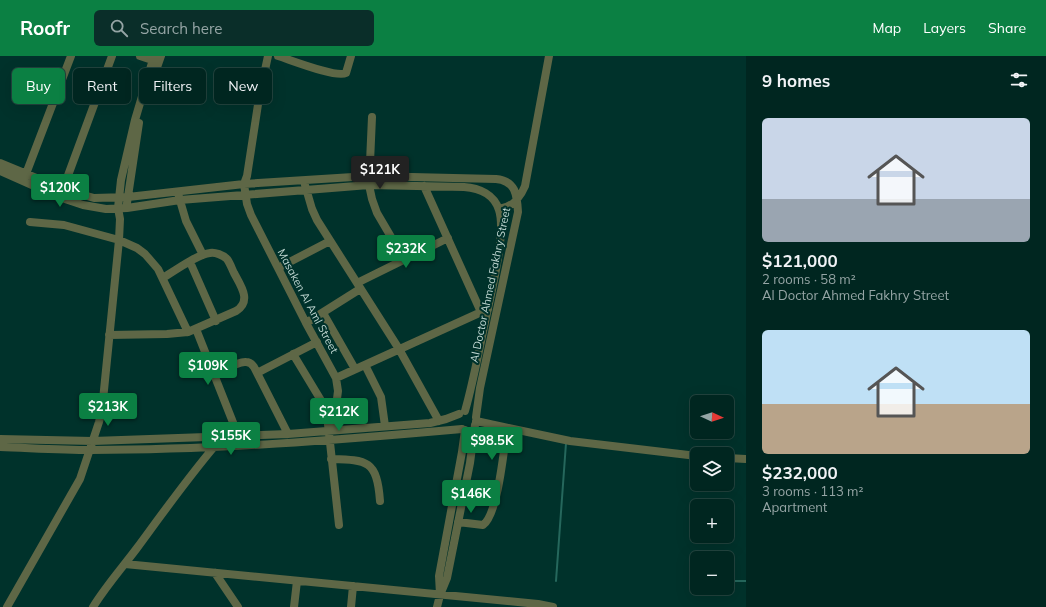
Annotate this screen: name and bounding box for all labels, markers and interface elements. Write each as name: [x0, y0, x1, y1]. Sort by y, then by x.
search box: [94, 10, 374, 46]
text: Roofr: [20, 16, 70, 40]
icon: search: [108, 17, 130, 39]
text: Search here: [140, 19, 222, 38]
text: Map: [872, 19, 901, 37]
text: Layers: [923, 19, 966, 37]
text: Share: [988, 19, 1026, 37]
chip: Buy: [12, 68, 65, 104]
chip: Rent: [73, 68, 131, 104]
chip: Filters: [139, 68, 206, 104]
chip: New: [214, 68, 272, 104]
icon: filters: [1008, 69, 1030, 91]
text: 9 homes: [762, 70, 830, 91]
icon: home: [860, 144, 932, 216]
pin: $121K: [352, 156, 408, 190]
text: $121K: [360, 161, 400, 177]
pin: $120K: [32, 174, 88, 208]
text: $120K: [40, 179, 80, 195]
street label: Al Doctor Ahmed Fakhry Street: [467, 206, 513, 364]
pin: $232K: [378, 235, 434, 269]
text: $232K: [386, 240, 426, 256]
street label: Masaken Al Aml Street: [275, 246, 342, 356]
text: $121,000: [762, 250, 838, 271]
text: 2 rooms · 58 m²: [762, 271, 856, 287]
text: Al Doctor Ahmed Fakhry Street: [762, 287, 949, 303]
pin: $109K: [180, 352, 236, 386]
icon: home: [860, 356, 932, 428]
text: $109K: [188, 357, 228, 373]
pin: $213K: [80, 393, 136, 427]
north arrow: [690, 395, 734, 439]
map controls: [690, 395, 734, 595]
text: $213K: [88, 398, 128, 414]
pin: $212K: [311, 398, 367, 432]
text: $212K: [319, 403, 359, 419]
pin: $155K: [203, 422, 259, 456]
text: $155K: [211, 427, 251, 443]
pin: $98.5K: [459, 427, 525, 461]
text: $98.5K: [470, 432, 514, 448]
button: layers: [690, 447, 734, 491]
text: $232,000: [762, 462, 838, 483]
pin: $146K: [443, 480, 499, 514]
text: 3 rooms · 113 m²: [762, 483, 863, 499]
text: $146K: [451, 485, 491, 501]
button: +: [690, 499, 734, 543]
text: Apartment: [762, 499, 827, 515]
button: −: [690, 551, 734, 595]

